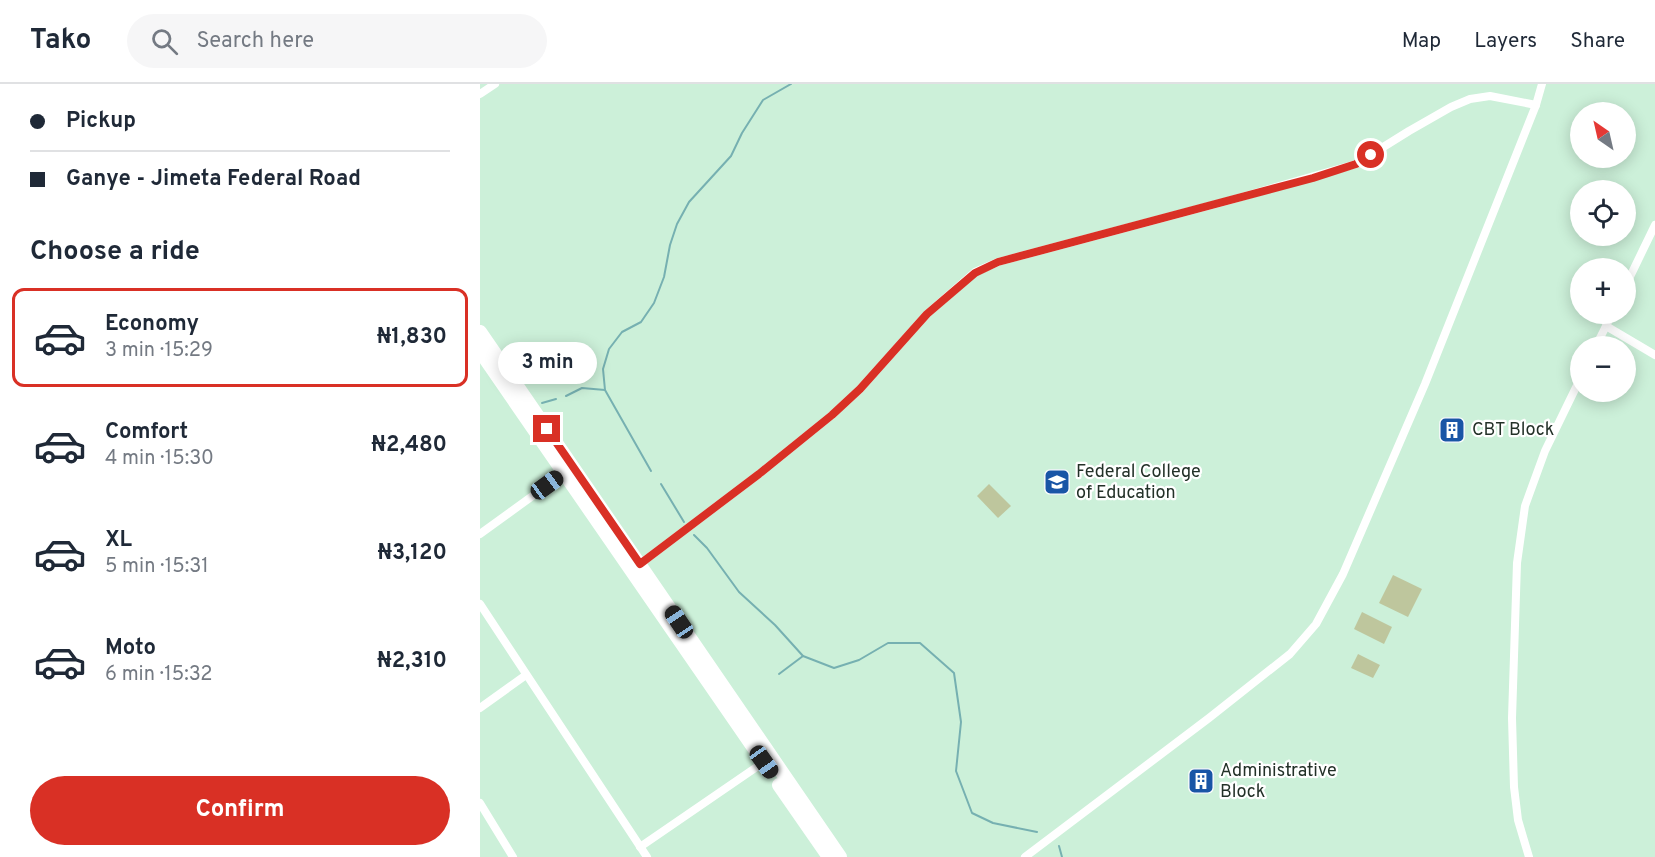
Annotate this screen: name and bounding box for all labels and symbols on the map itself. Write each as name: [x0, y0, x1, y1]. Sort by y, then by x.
north arrow: [1570, 102, 1636, 168]
route start: [1357, 141, 1384, 168]
callout: 3 min: [497, 342, 596, 384]
route end: [533, 415, 560, 442]
building icon: CBT Block: [1437, 415, 1467, 445]
place label: CBT Block: [1472, 419, 1554, 442]
place label: Federal College of Education: [1076, 461, 1201, 505]
car: [527, 467, 567, 503]
school or university icon: Federal College of Education: [1042, 467, 1072, 497]
car: [661, 602, 697, 642]
car: [746, 742, 782, 782]
place label: Administrative Block: [1220, 760, 1337, 804]
building icon: Administrative Block: [1186, 766, 1216, 796]

